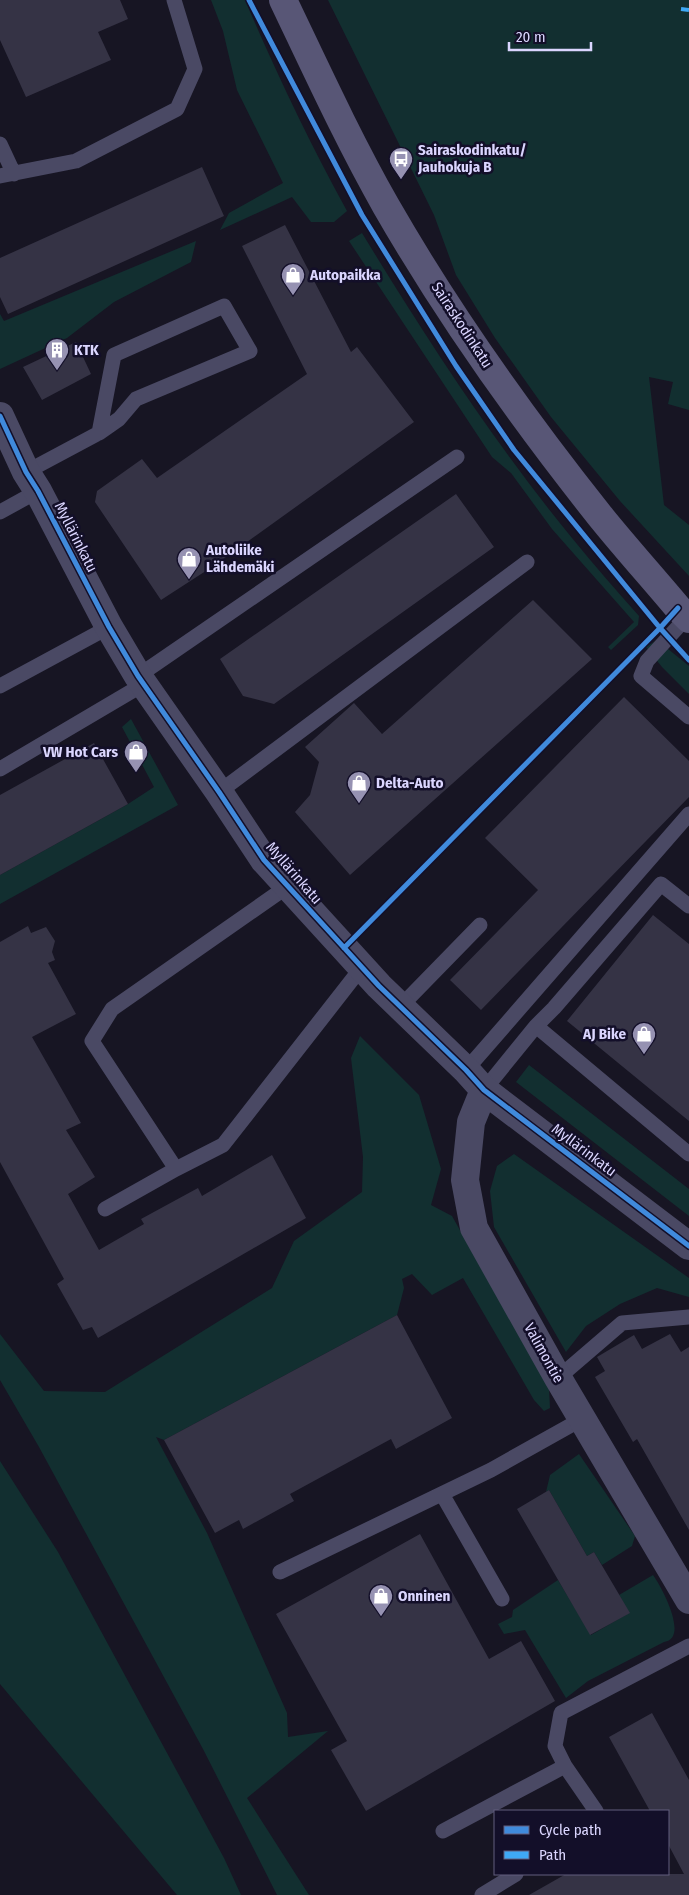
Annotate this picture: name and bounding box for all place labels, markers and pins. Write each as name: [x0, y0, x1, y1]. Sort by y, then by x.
place label: Sairaskodinkatu/ Jauhokuja B: [417, 141, 526, 176]
bus stop icon: Sairaskodinkatu/ Jauhokuja B: [388, 146, 414, 180]
shop icon: Autopaikka: [280, 262, 306, 296]
place label: Autopaikka: [309, 266, 381, 284]
building icon: KTK: [44, 337, 70, 371]
place label: KTK: [74, 341, 99, 359]
place label: Autoliike Lähdemäki: [205, 541, 275, 576]
shop icon: Autoliike Lähdemäki: [176, 546, 202, 580]
shop icon: VW Hot Cars: [123, 739, 149, 773]
place label: VW Hot Cars: [42, 743, 118, 761]
shop icon: Delta-Auto: [346, 770, 372, 804]
place label: Delta-Auto: [376, 774, 444, 792]
shop icon: AJ Bike: [631, 1021, 657, 1055]
place label: AJ Bike: [582, 1025, 626, 1043]
shop icon: Onninen: [368, 1583, 394, 1617]
place label: Onninen: [398, 1587, 451, 1605]

